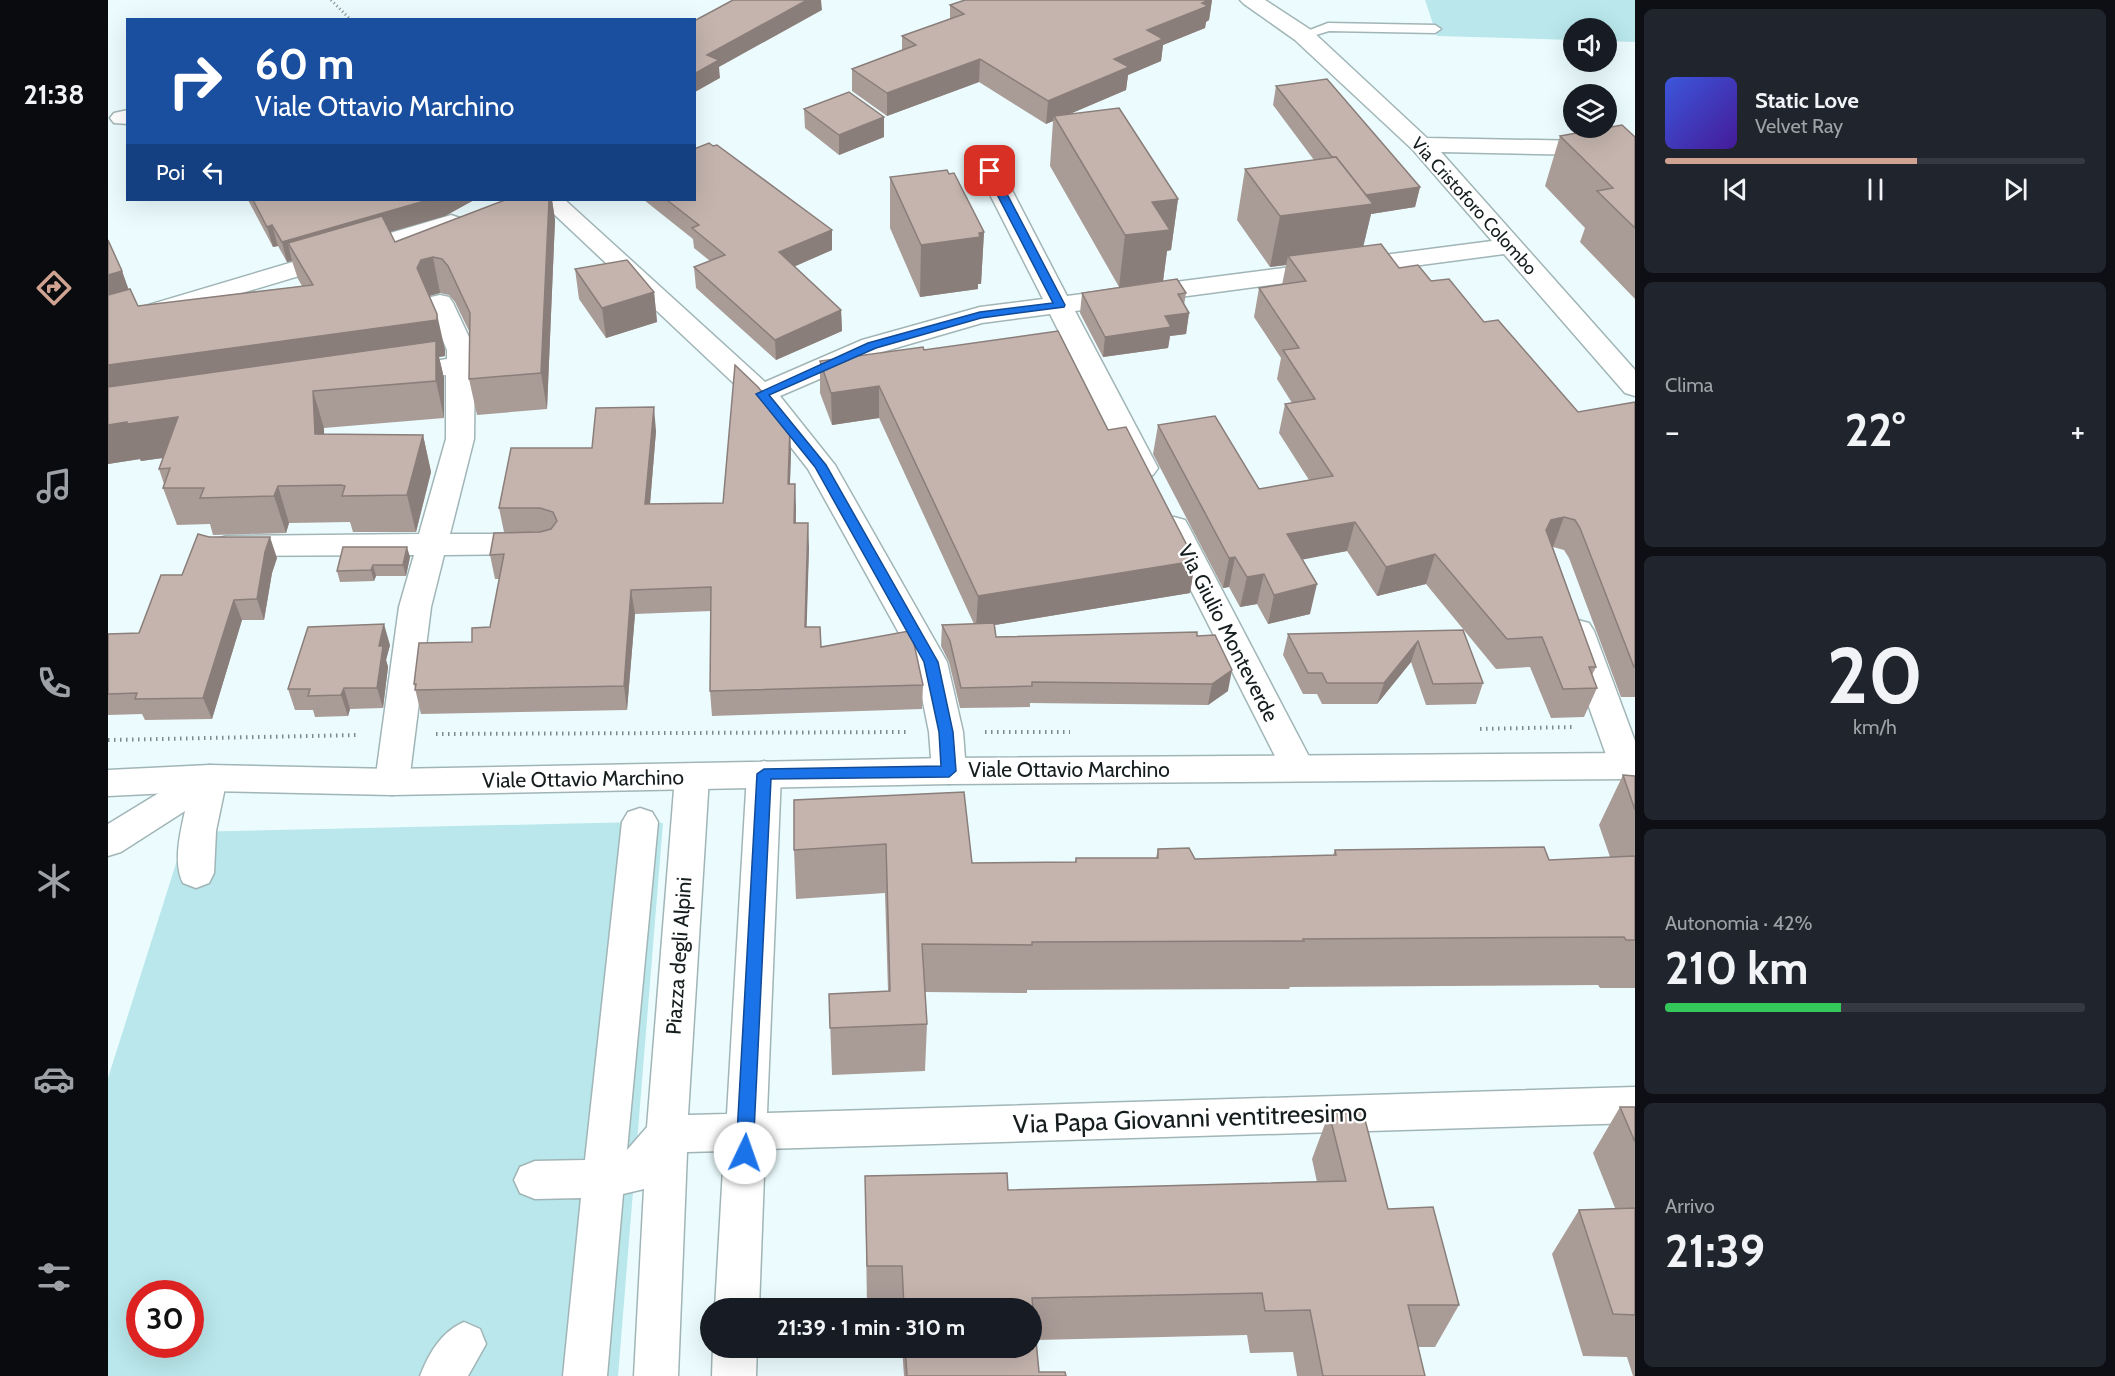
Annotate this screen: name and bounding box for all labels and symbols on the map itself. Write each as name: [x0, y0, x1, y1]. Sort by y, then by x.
street label: Via Cristoforo Colombo: [1406, 133, 1542, 279]
pin: [964, 145, 1015, 196]
street label: Via Giulio Monteverde: [1173, 540, 1284, 726]
street label: Viale Ottavio Marchino: [968, 757, 1170, 782]
street label: Viale Ottavio Marchino: [482, 764, 684, 793]
street label: Piazza degli Alpini: [661, 876, 696, 1036]
street label: Via Papa Giovanni ventitreesimo: [1012, 1096, 1368, 1140]
position arrow: [713, 1121, 777, 1185]
speed limit sign: 30: [126, 1280, 204, 1358]

